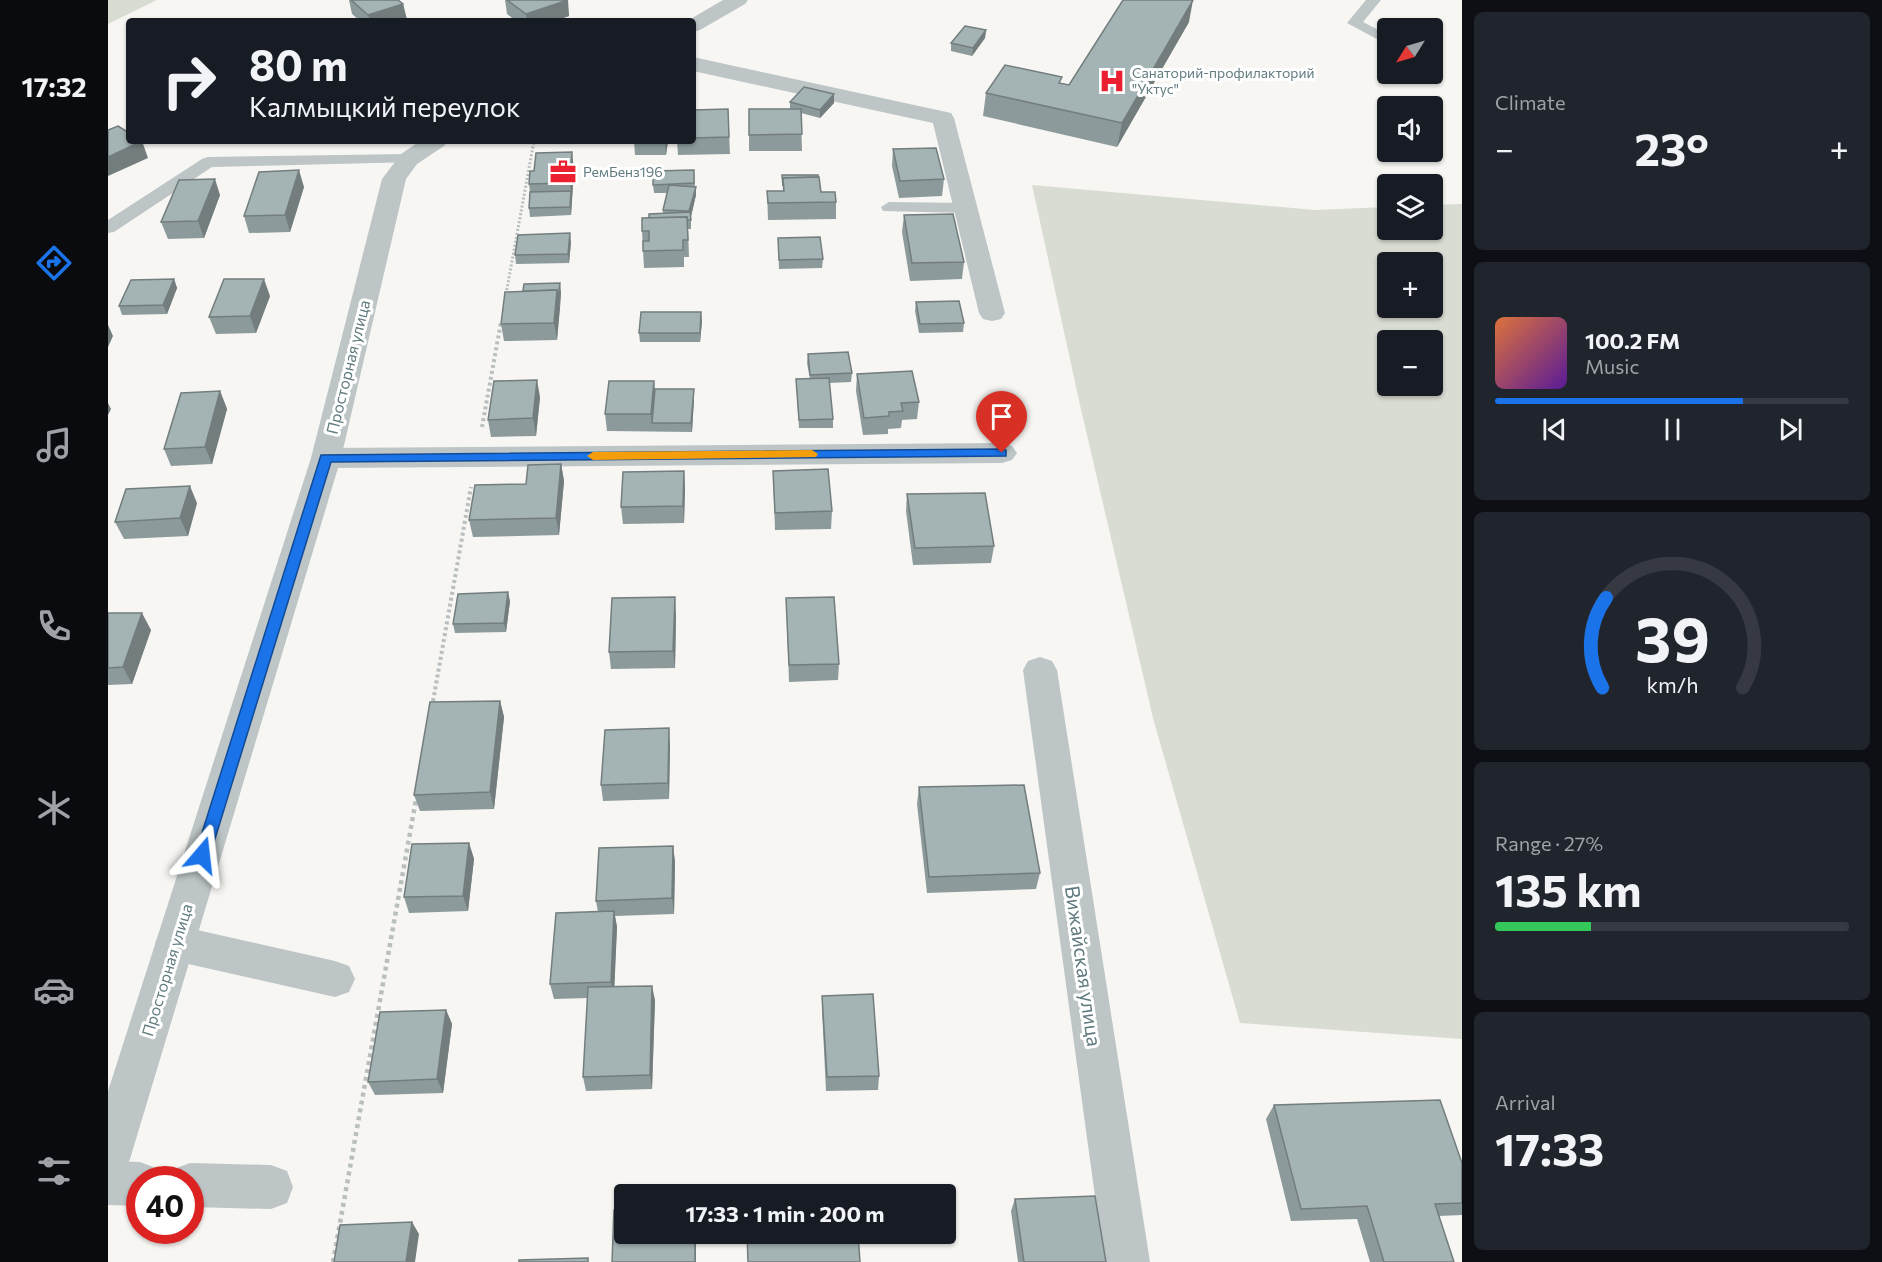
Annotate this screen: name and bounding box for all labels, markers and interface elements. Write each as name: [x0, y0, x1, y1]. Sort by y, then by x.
north arrow: [1377, 18, 1443, 84]
map controls: [1377, 18, 1443, 396]
text: 80 m: [249, 38, 348, 90]
icon: right: [150, 42, 228, 120]
place label: Санаторий-профилакторий "Уктус": [1132, 64, 1315, 97]
hospital icon: Санаторий-профилакторий "Уктус": [1097, 66, 1127, 96]
text: 17:32: [21, 70, 87, 103]
text: Калмыцкий переулок: [249, 90, 520, 123]
text: Climate: [1495, 90, 1565, 114]
button: sound: [1377, 96, 1443, 162]
text: 23°: [1635, 120, 1709, 175]
text: −: [1495, 127, 1514, 168]
text: +: [1830, 127, 1849, 168]
office icon: РемБенз196: [548, 157, 578, 187]
place label: РемБенз196: [583, 163, 663, 180]
button: layers: [1377, 174, 1443, 240]
icon: directions: [33, 242, 75, 284]
button: +: [1377, 252, 1443, 318]
street label: Просторная улица: [322, 298, 373, 436]
text: 100.2 FM: [1585, 327, 1680, 354]
button: −: [1377, 330, 1443, 396]
text: Music: [1585, 354, 1639, 378]
pin: [976, 391, 1027, 453]
icon: arrive: [985, 400, 1018, 433]
icon: previous: [1538, 413, 1571, 446]
icon: pause: [1656, 413, 1689, 446]
icon: next: [1774, 413, 1807, 446]
icon: music: [33, 424, 75, 466]
text: 39: [1635, 599, 1709, 675]
icon: phone: [33, 605, 75, 647]
text: km/h: [1646, 671, 1698, 697]
icon: climate: [33, 787, 75, 829]
position arrow: [170, 823, 234, 887]
text: Range · 27%: [1495, 831, 1603, 855]
text: 135 km: [1495, 861, 1642, 916]
street label: Вижайская улица: [1061, 884, 1107, 1048]
street label: Просторная улица: [137, 901, 196, 1038]
icon: car: [33, 969, 75, 1011]
text: Arrival: [1495, 1090, 1556, 1114]
text: 17:33: [1495, 1120, 1604, 1175]
icon: filters: [33, 1150, 75, 1192]
speed limit sign: 40: [126, 1166, 204, 1244]
text: 17:33 · 1 min · 200 m: [685, 1200, 885, 1227]

